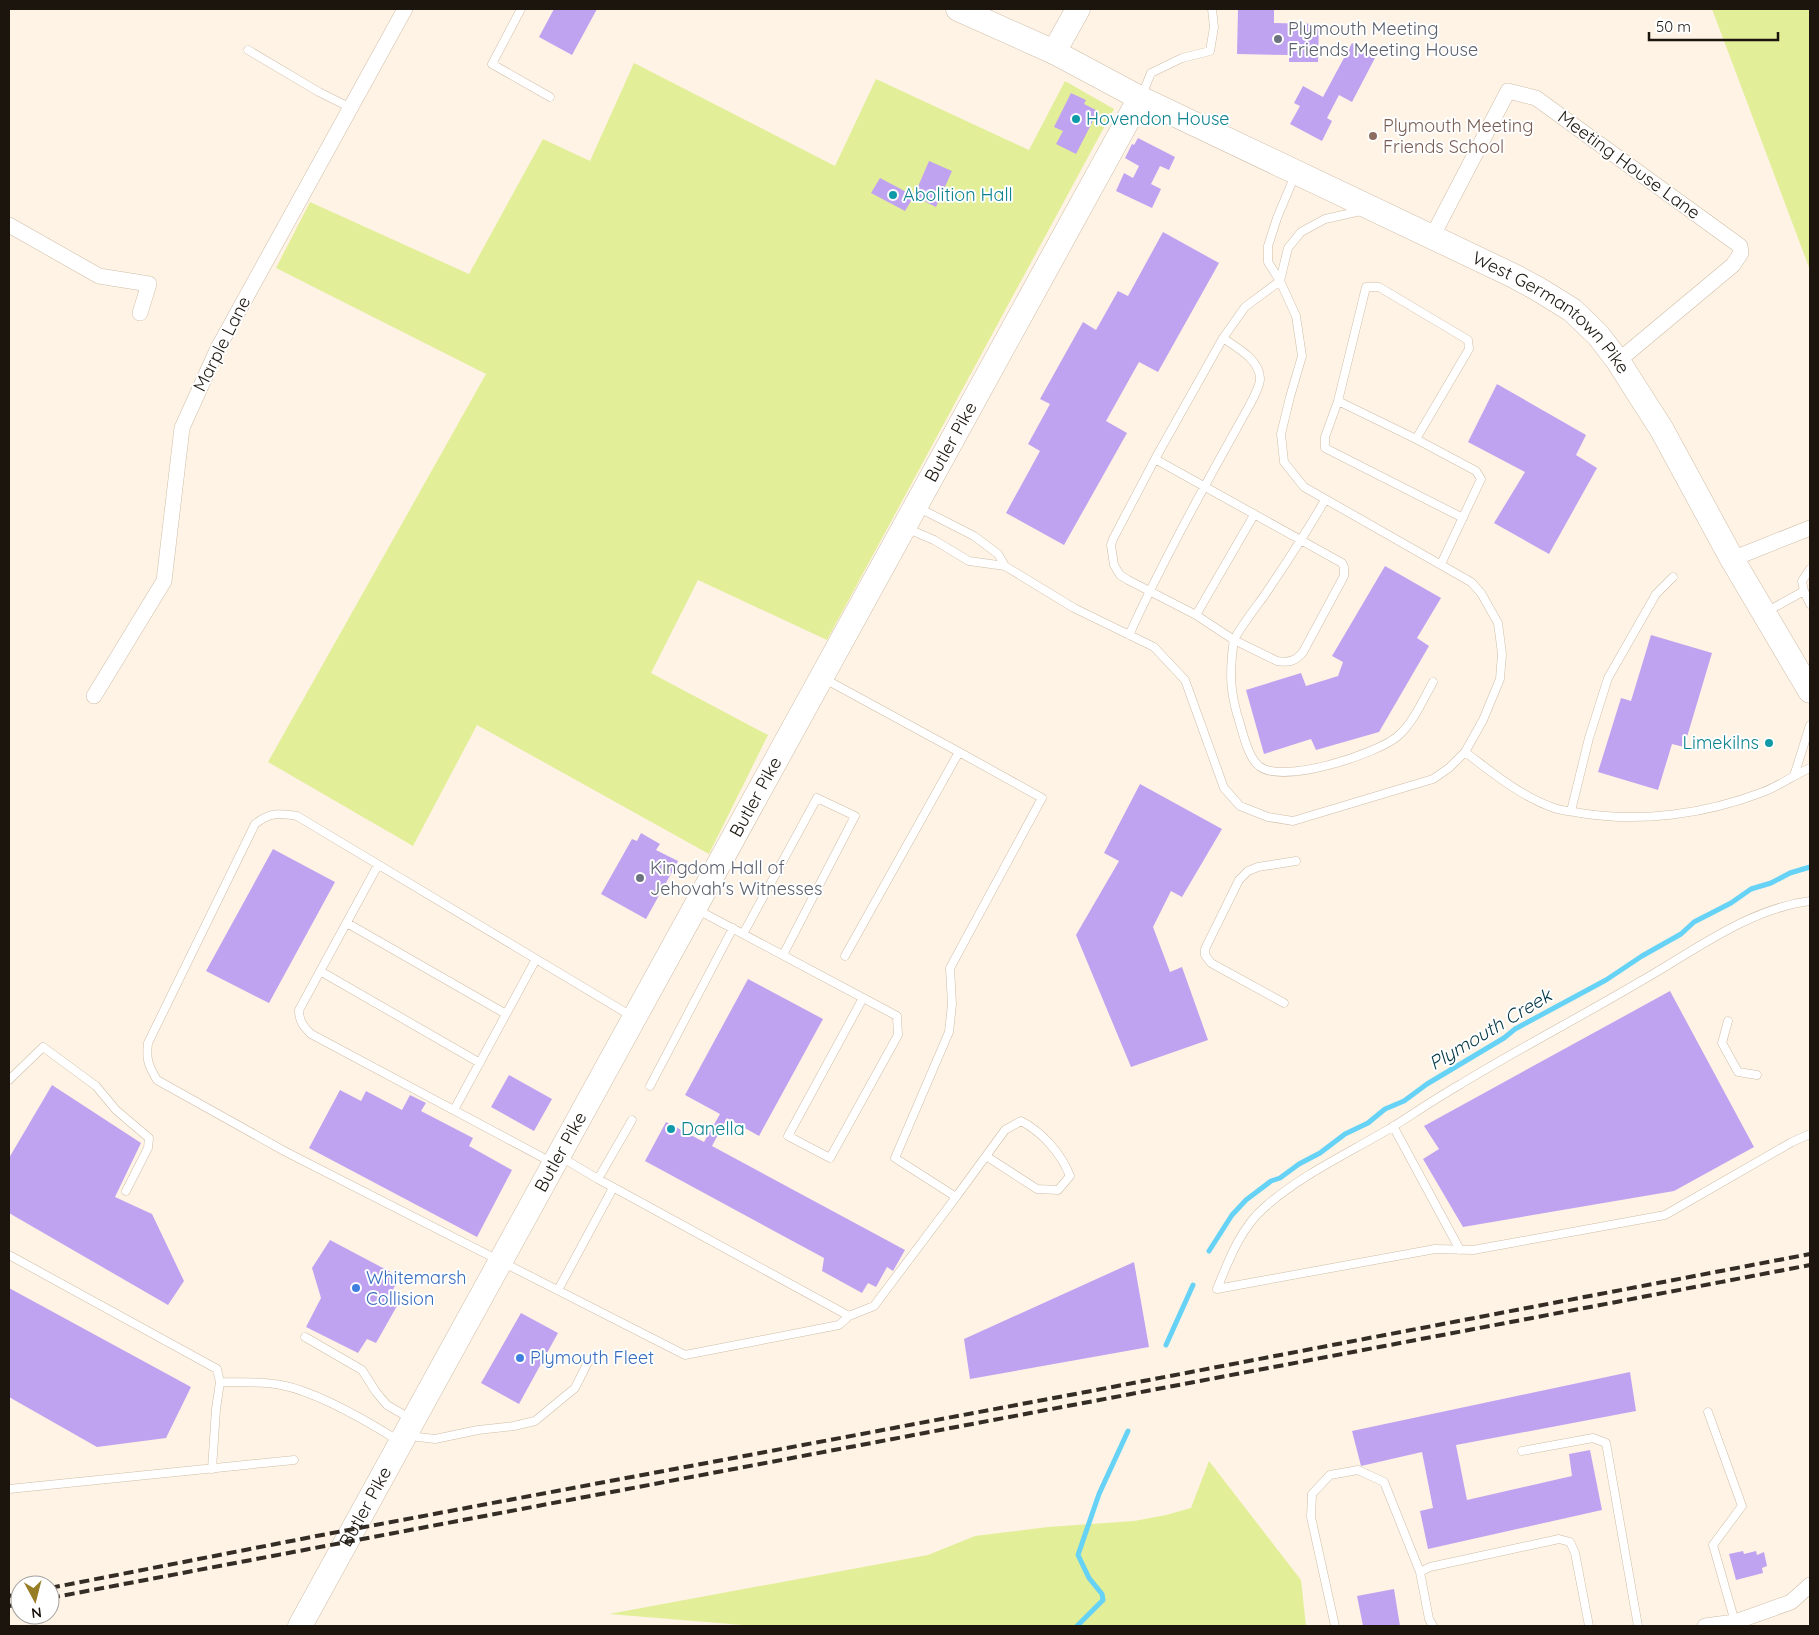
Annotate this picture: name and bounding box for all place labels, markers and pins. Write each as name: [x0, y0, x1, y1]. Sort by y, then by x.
place label: Plymouth Meeting Friends Meeting House: [1288, 17, 1478, 61]
marker: Plymouth Meeting Friends Meeting House: [1272, 33, 1284, 45]
place label: Hovendon House: [1086, 107, 1230, 130]
marker: Hovendon House: [1070, 113, 1082, 125]
place label: Plymouth Meeting Friends School: [1383, 114, 1533, 158]
marker: Plymouth Meeting Friends School: [1367, 130, 1379, 142]
place label: Abolition Hall: [903, 183, 1013, 206]
marker: Abolition Hall: [887, 189, 899, 201]
place label: Limekilns: [1683, 731, 1759, 754]
marker: Limekilns: [1763, 737, 1775, 749]
place label: Kingdom Hall of Jehovah's Witnesses: [650, 856, 822, 900]
marker: Kingdom Hall of Jehovah's Witnesses: [634, 872, 646, 884]
place label: Danella: [681, 1117, 745, 1140]
marker: Danella: [665, 1123, 677, 1135]
place label: Whitemarsh Collision: [366, 1266, 467, 1310]
marker: Whitemarsh Collision: [350, 1282, 362, 1294]
place label: Plymouth Fleet: [530, 1346, 654, 1369]
marker: Plymouth Fleet: [514, 1352, 526, 1364]

